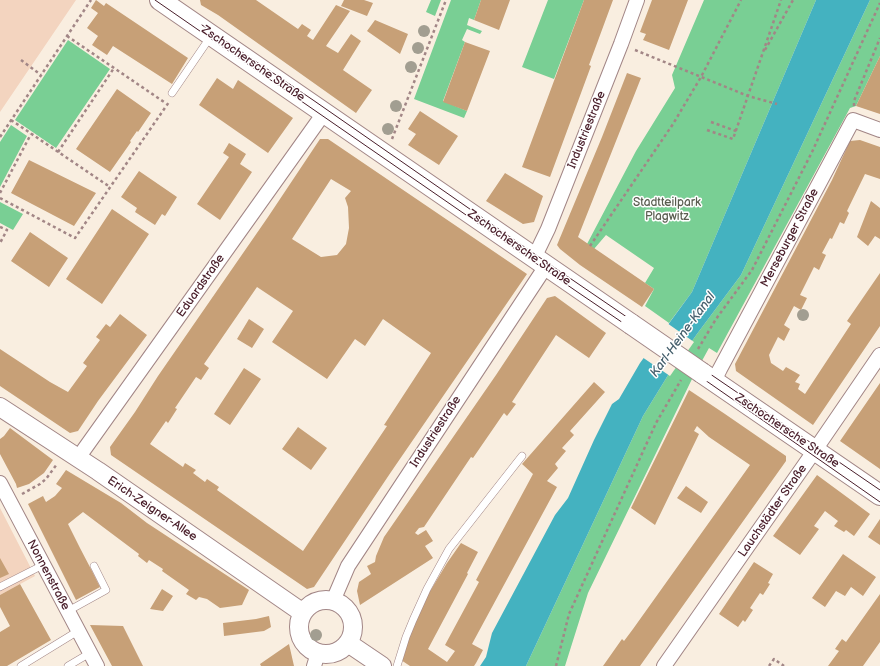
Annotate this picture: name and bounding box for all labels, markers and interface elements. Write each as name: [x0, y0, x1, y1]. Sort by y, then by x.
street label: Zschochersche Straße: [199, 23, 307, 105]
street label: Industriestraße: [565, 89, 609, 171]
street label: Merseburger Straße: [758, 186, 822, 290]
park label: Stadtteilpark Plagwitz: [633, 196, 701, 224]
street label: Zschochersche Straße: [465, 207, 573, 289]
street label: Eduardstraße: [174, 252, 228, 320]
water label: Karl-Heine-Kanal: [647, 290, 719, 380]
street label: Zschochersche Straße: [732, 391, 842, 471]
street label: Industriestraße: [408, 394, 464, 470]
street label: Lauchstädter Straße: [736, 462, 810, 560]
street label: Erich-Zeigner-Allee: [104, 474, 200, 544]
street label: Nonnenstraße: [23, 537, 73, 613]

